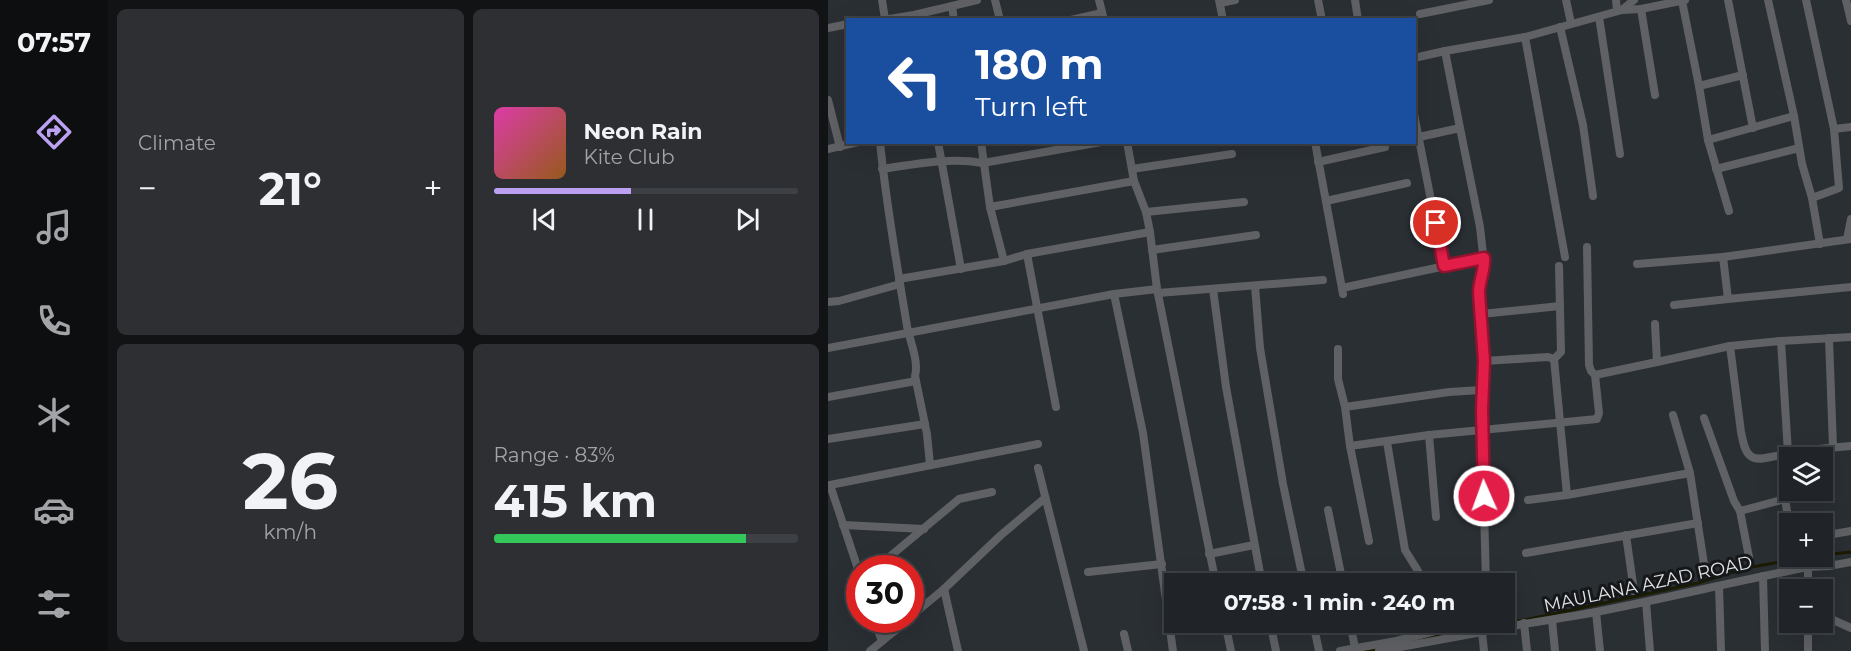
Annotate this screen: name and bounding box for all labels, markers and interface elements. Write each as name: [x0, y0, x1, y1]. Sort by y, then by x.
text: 07:57: [17, 26, 91, 59]
text: 180 m: [975, 38, 1104, 90]
icon: left: [876, 42, 954, 120]
text: Turn left: [975, 90, 1088, 123]
icon: directions: [33, 111, 75, 153]
text: Neon Rain: [584, 118, 702, 145]
text: Climate: [138, 131, 216, 155]
text: Kite Club: [584, 145, 675, 169]
text: 21°: [259, 161, 322, 216]
text: −: [138, 168, 157, 208]
text: +: [424, 168, 442, 208]
pin: [1410, 197, 1461, 248]
icon: previous: [528, 203, 561, 236]
icon: pause: [629, 203, 662, 236]
icon: next: [731, 203, 764, 236]
icon: music: [33, 206, 75, 248]
icon: arrive: [1419, 206, 1452, 239]
icon: phone: [33, 300, 75, 342]
icon: climate: [33, 394, 75, 436]
text: 26: [242, 433, 338, 529]
text: Range · 83%: [494, 443, 615, 467]
map controls: [1779, 447, 1833, 633]
button: layers: [1779, 447, 1833, 501]
position arrow: [1452, 464, 1516, 528]
text: 415 km: [494, 473, 657, 528]
icon: car: [33, 489, 75, 531]
button: +: [1779, 513, 1833, 567]
text: km/h: [264, 520, 317, 544]
street label: MAULANA AZAD ROAD: [1542, 551, 1754, 617]
speed limit sign: 30: [846, 555, 924, 633]
button: −: [1779, 579, 1833, 633]
icon: filters: [33, 583, 75, 625]
text: 07:58 · 1 min · 240 m: [1224, 589, 1455, 616]

